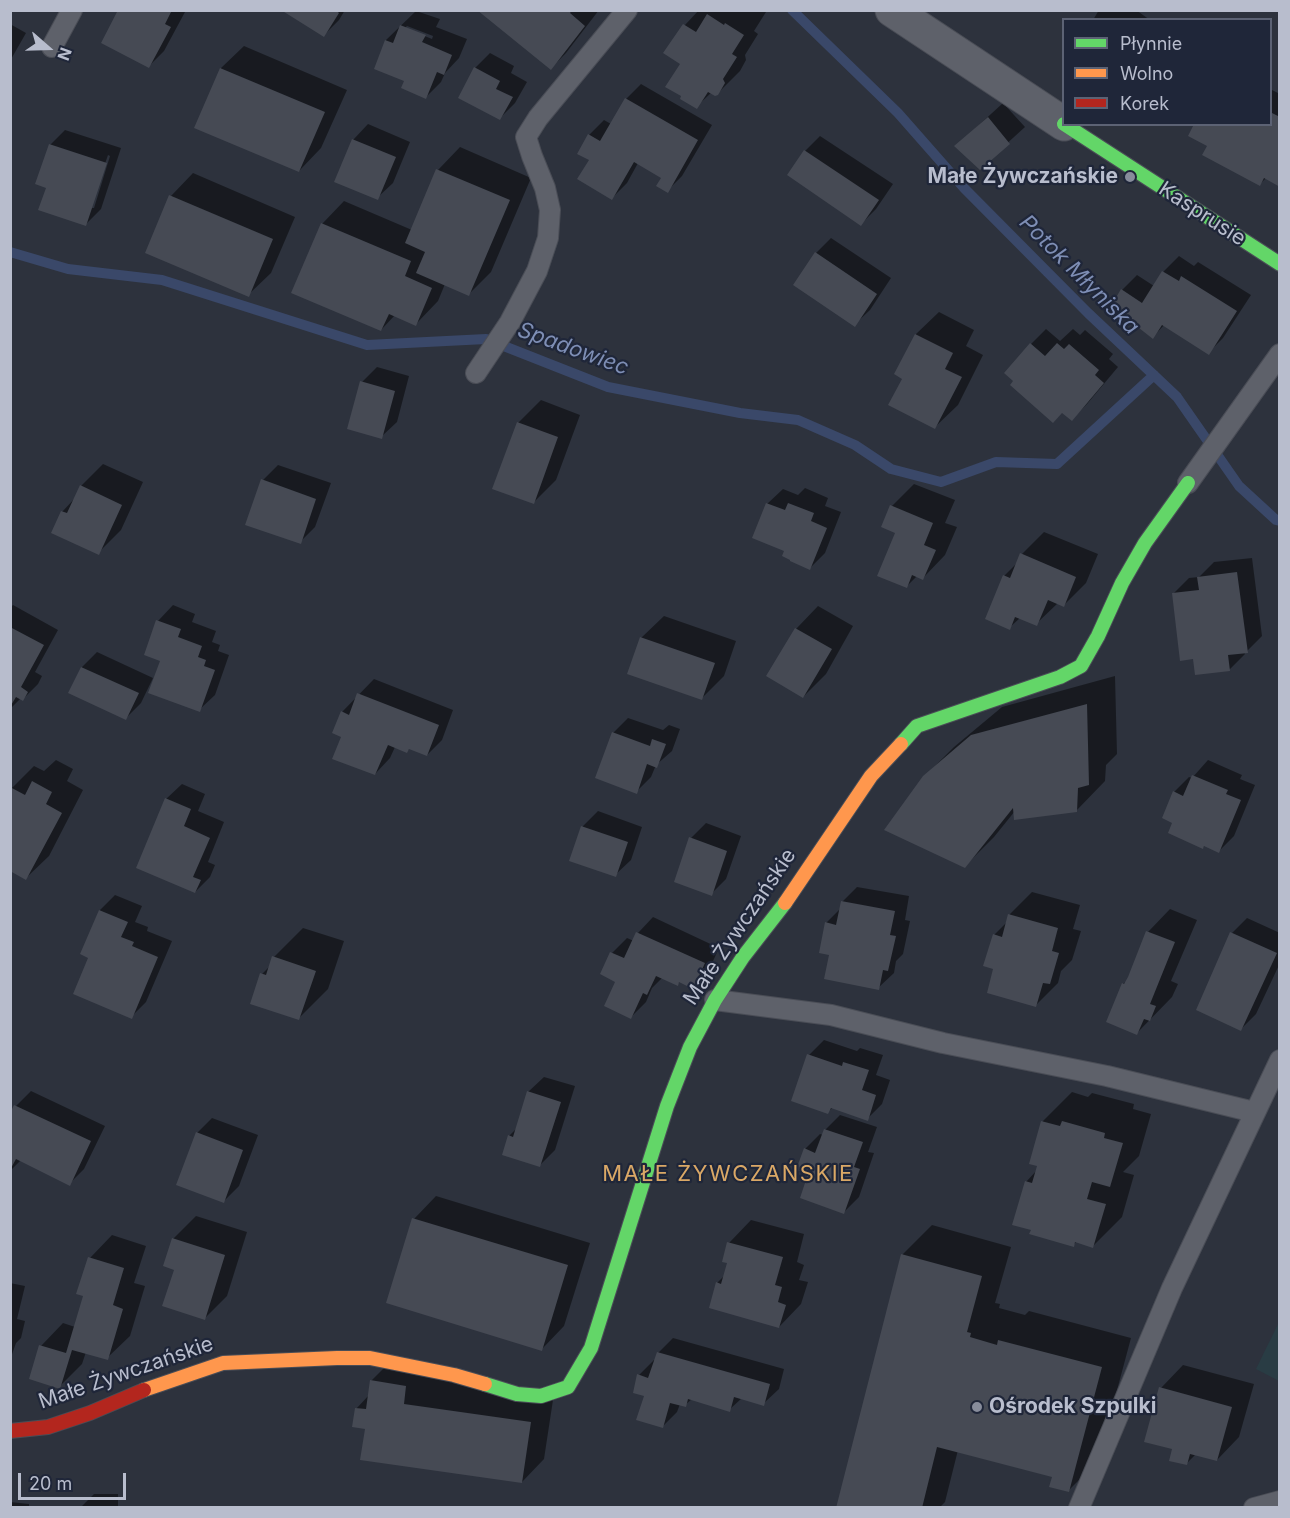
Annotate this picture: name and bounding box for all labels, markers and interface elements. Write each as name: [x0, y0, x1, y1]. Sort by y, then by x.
north arrow: [18, 18, 78, 78]
legend: [1062, 18, 1272, 126]
text: Płynnie: [1120, 33, 1182, 54]
text: N: [53, 45, 76, 63]
text: Wolno: [1120, 63, 1173, 84]
text: Korek: [1120, 93, 1169, 114]
place label: Małe Żywczańskie: [928, 164, 1118, 190]
marker: Małe Żywczańskie: [1123, 170, 1137, 184]
street label: Kasprusie: [1154, 177, 1250, 251]
water label: Potok Młyniska: [1014, 210, 1144, 340]
water label: Spadowiec: [514, 317, 632, 381]
street label: Małe Żywczańskie: [678, 844, 802, 1010]
district label: MAŁE ŻYWCZAŃSKIE: [602, 1161, 854, 1187]
street label: Małe Żywczańskie: [35, 1331, 217, 1415]
place label: Ośrodek Szpulki: [989, 1394, 1156, 1420]
marker: Ośrodek Szpulki: [970, 1400, 984, 1414]
scale bar: [21, 1461, 129, 1499]
text: 20 m: [29, 1473, 72, 1494]

